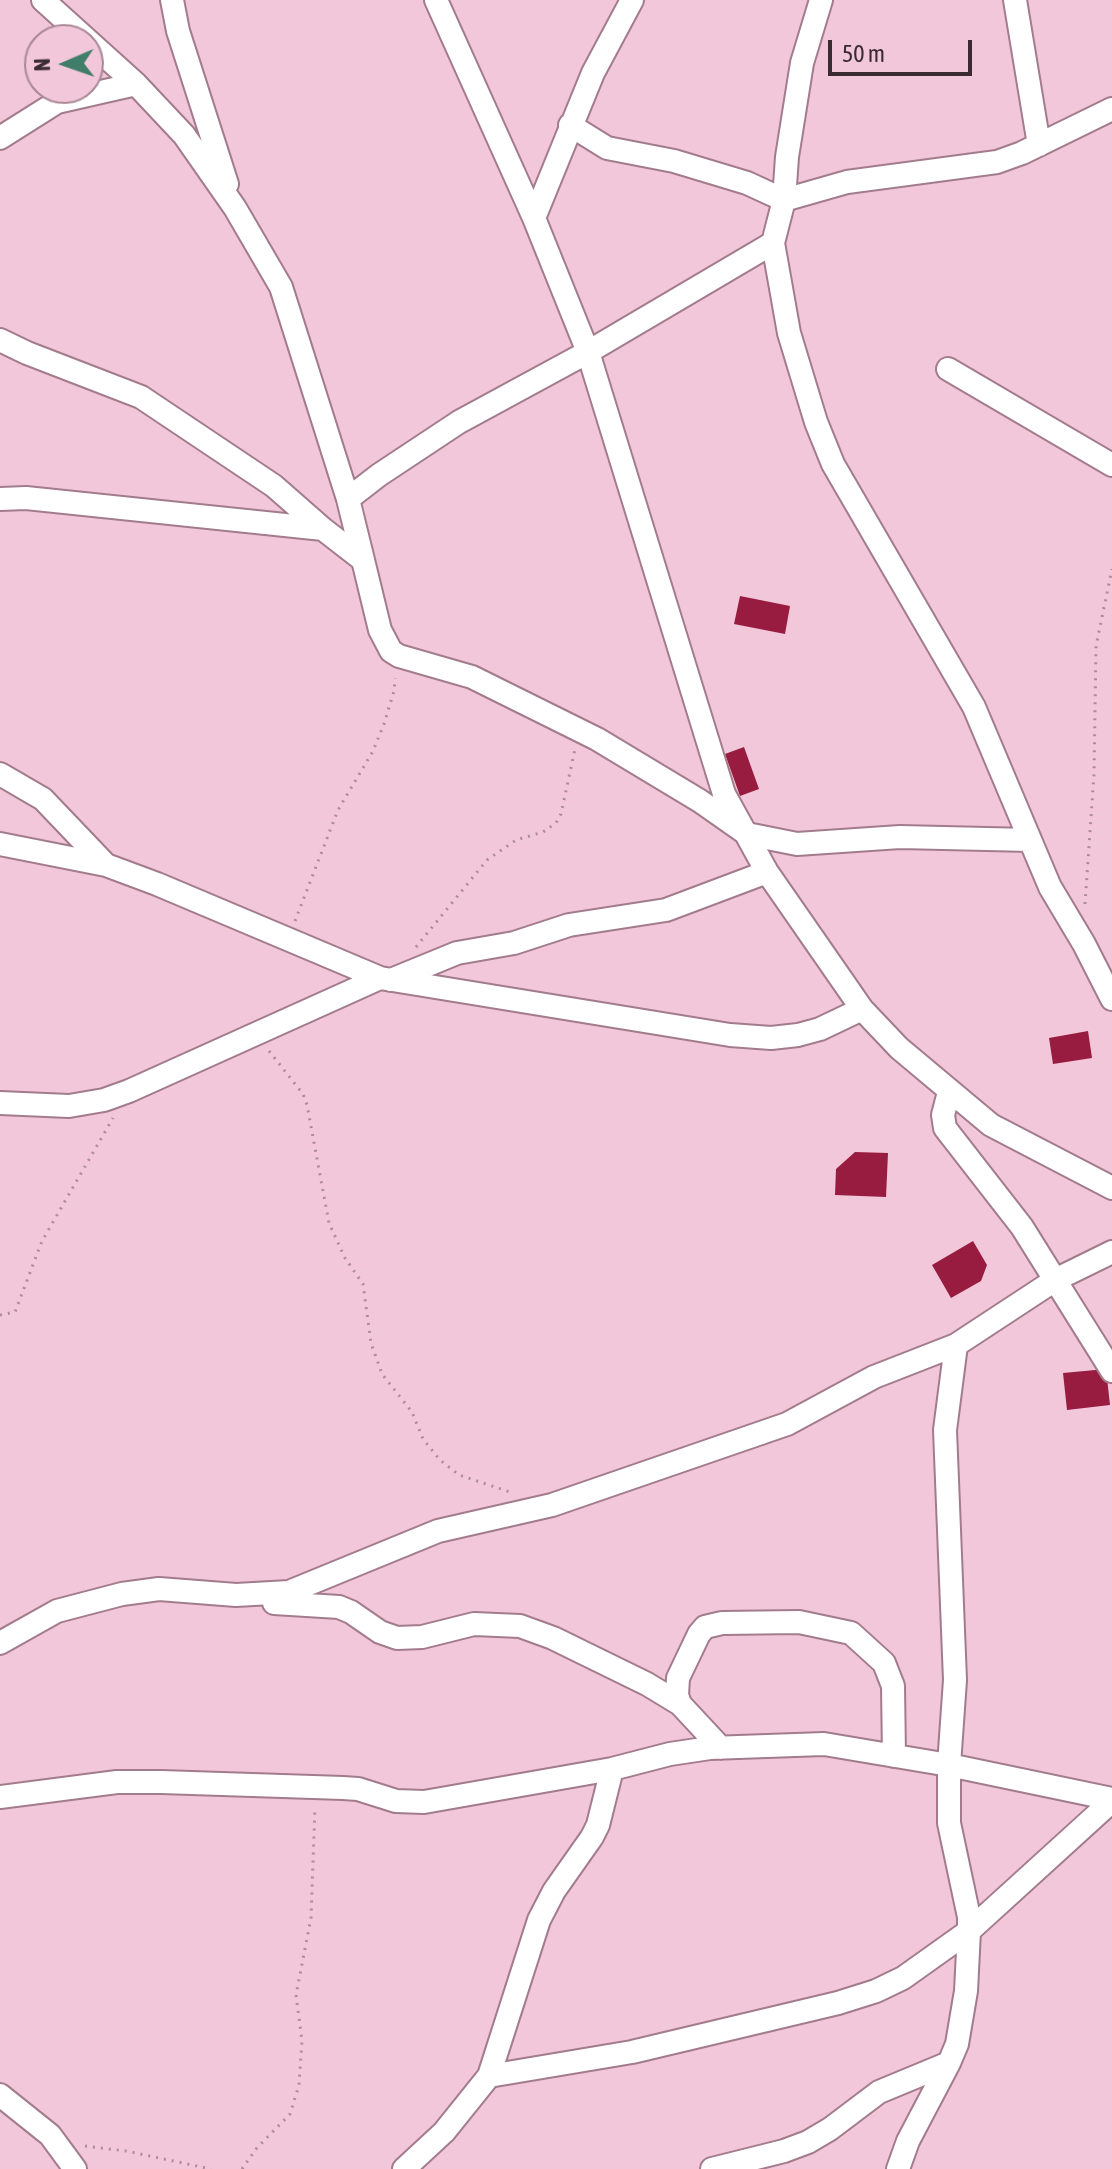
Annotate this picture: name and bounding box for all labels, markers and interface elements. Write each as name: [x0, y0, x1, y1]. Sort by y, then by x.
north arrow: [24, 24, 104, 104]
scale bar: [832, 24, 976, 74]
text: 50 m: [842, 40, 885, 67]
text: N: [29, 58, 55, 72]

